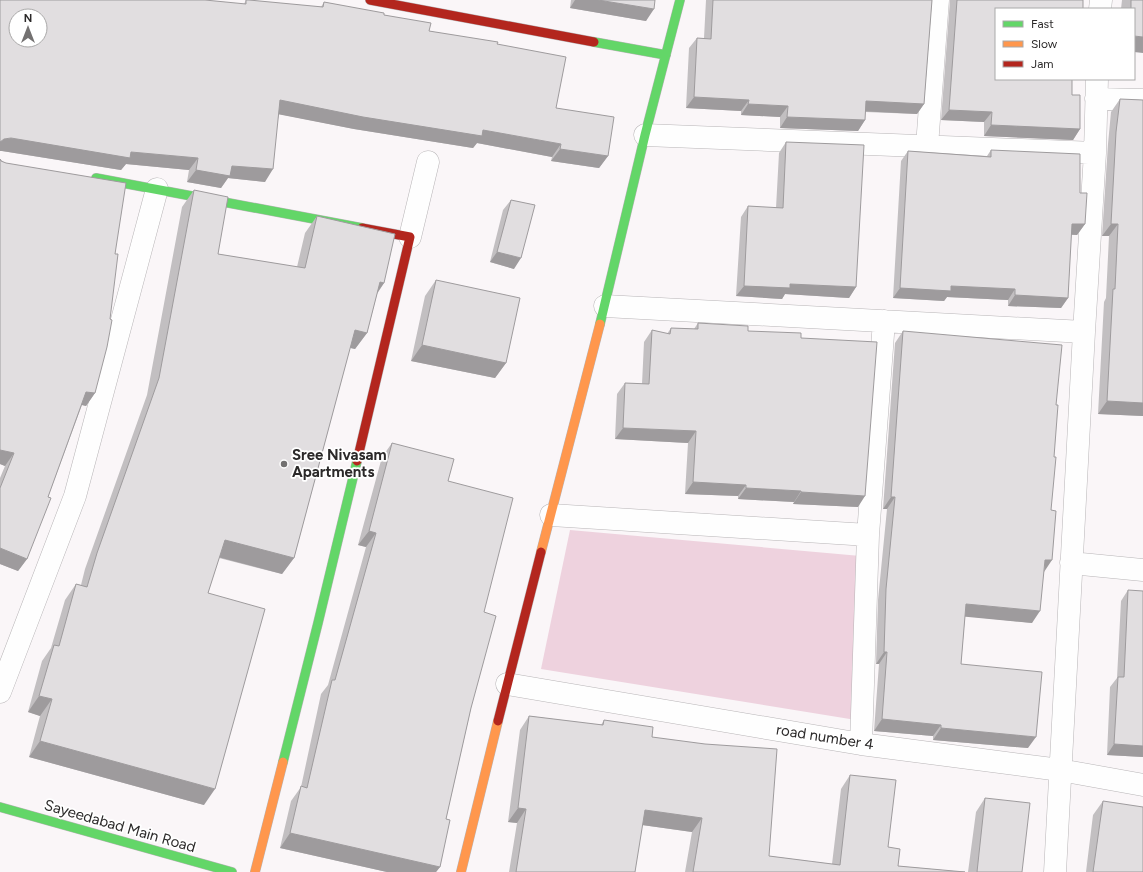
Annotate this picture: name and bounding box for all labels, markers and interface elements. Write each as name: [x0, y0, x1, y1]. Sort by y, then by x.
north arrow: [8, 8, 48, 48]
legend: [995, 8, 1135, 80]
text: N: [24, 12, 32, 25]
text: Fast: [1031, 17, 1054, 31]
text: Slow: [1031, 37, 1058, 51]
text: Jam: [1031, 57, 1054, 71]
place label: Sree Nivasam Apartments: [292, 446, 387, 481]
marker: Sree Nivasam Apartments: [279, 459, 289, 469]
street label: road number 4: [775, 720, 875, 754]
street label: Sayeedabad Main Road: [42, 796, 198, 856]

